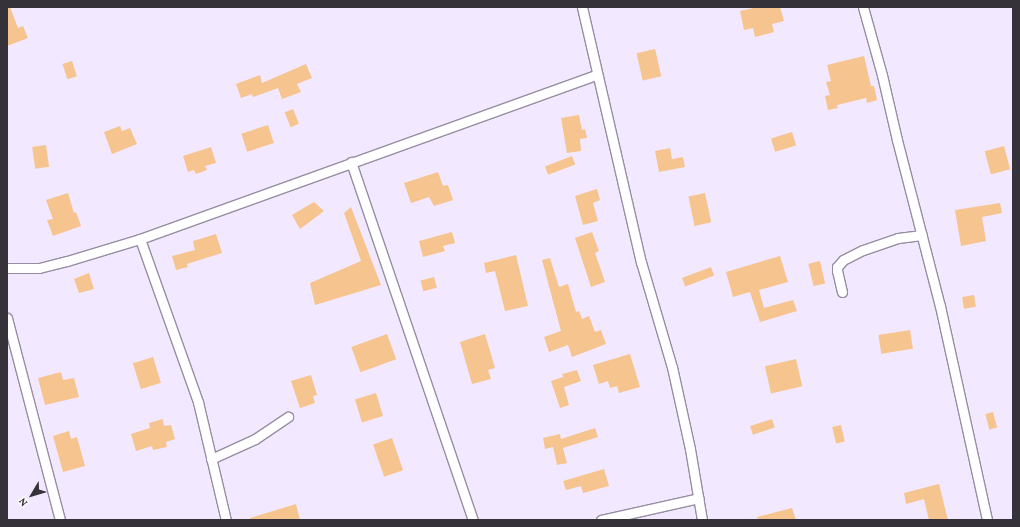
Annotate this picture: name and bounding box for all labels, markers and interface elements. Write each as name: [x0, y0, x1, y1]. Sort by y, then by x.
north arrow: [12, 475, 52, 515]
text: N: [16, 496, 30, 509]

